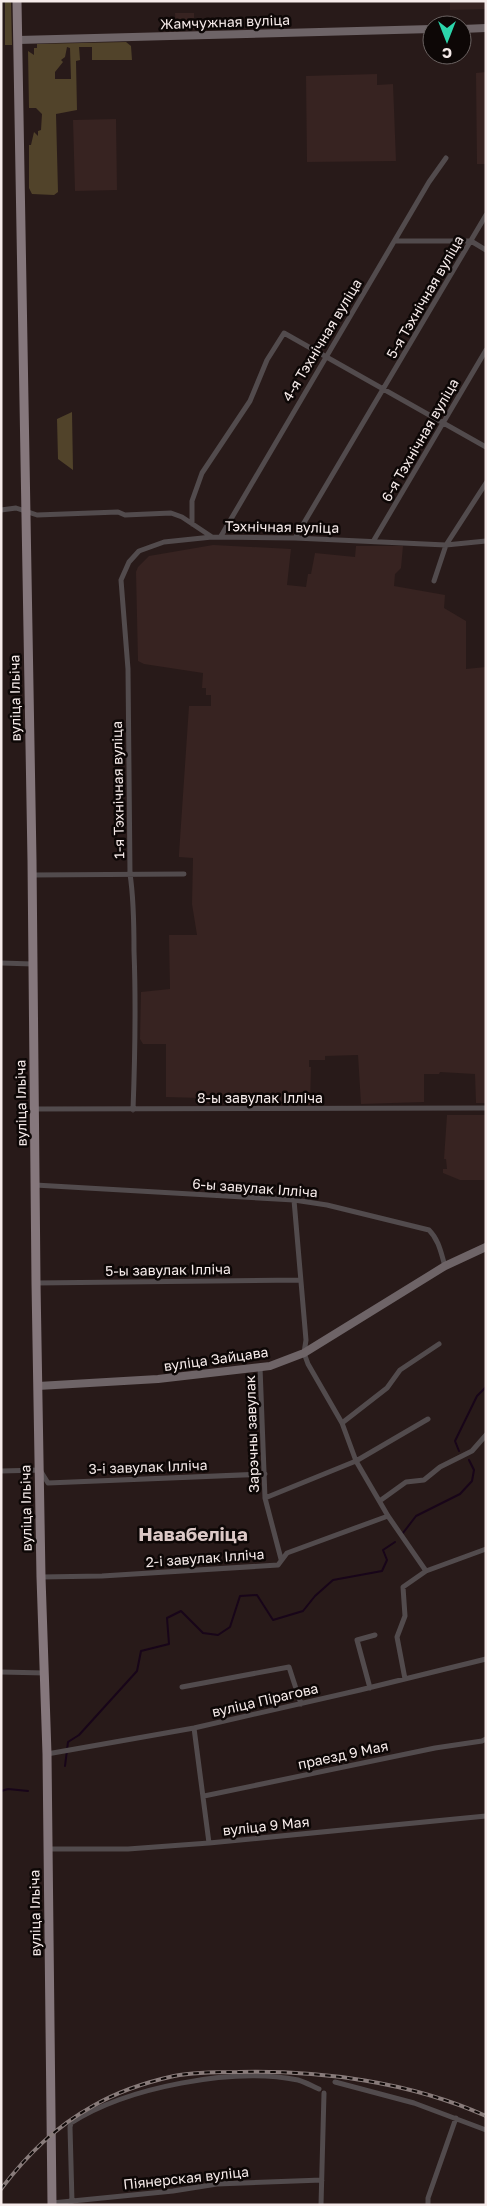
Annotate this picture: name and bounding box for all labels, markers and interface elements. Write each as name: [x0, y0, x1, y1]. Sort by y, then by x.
street label: Жамчужная вуліца: [160, 11, 290, 32]
north arrow: [422, 15, 472, 65]
text: С: [442, 45, 452, 62]
street label: 5-я Тэхнічная вуліца: [382, 232, 467, 361]
street label: 4-я Тэхнічная вуліца: [278, 276, 365, 404]
street label: 6-я Тэхнічная вуліца: [377, 375, 462, 504]
street label: Тэхнічная вуліца: [225, 517, 339, 536]
street label: вуліца Ільіча: [5, 654, 24, 742]
street label: 1-я Тэхнічная вуліца: [108, 721, 127, 859]
street label: вуліца Ільіча: [11, 1059, 30, 1147]
street label: 8-ы завулак Ілліча: [197, 1089, 323, 1106]
street label: 6-ы завулак Ілліча: [192, 1175, 318, 1200]
street label: 5-ы завулак Ілліча: [105, 1260, 231, 1279]
street label: вуліца Зайцава: [163, 1343, 269, 1374]
street label: Зарэчны завулак: [241, 1375, 262, 1493]
street label: 3-і завулак Ілліча: [88, 1456, 208, 1477]
street label: вуліца Ільіча: [16, 1464, 35, 1552]
district label: Навабеліца: [138, 1522, 248, 1545]
street label: 2-і завулак Ілліча: [145, 1545, 265, 1570]
street label: вуліца Пірагова: [210, 1679, 320, 1720]
street label: праезд 9 Мая: [296, 1737, 390, 1772]
street label: вуліца 9 Мая: [222, 1812, 310, 1839]
street label: вуліца Ільіча: [25, 1869, 44, 1957]
street label: Піянерская вуліца: [122, 2162, 250, 2193]

